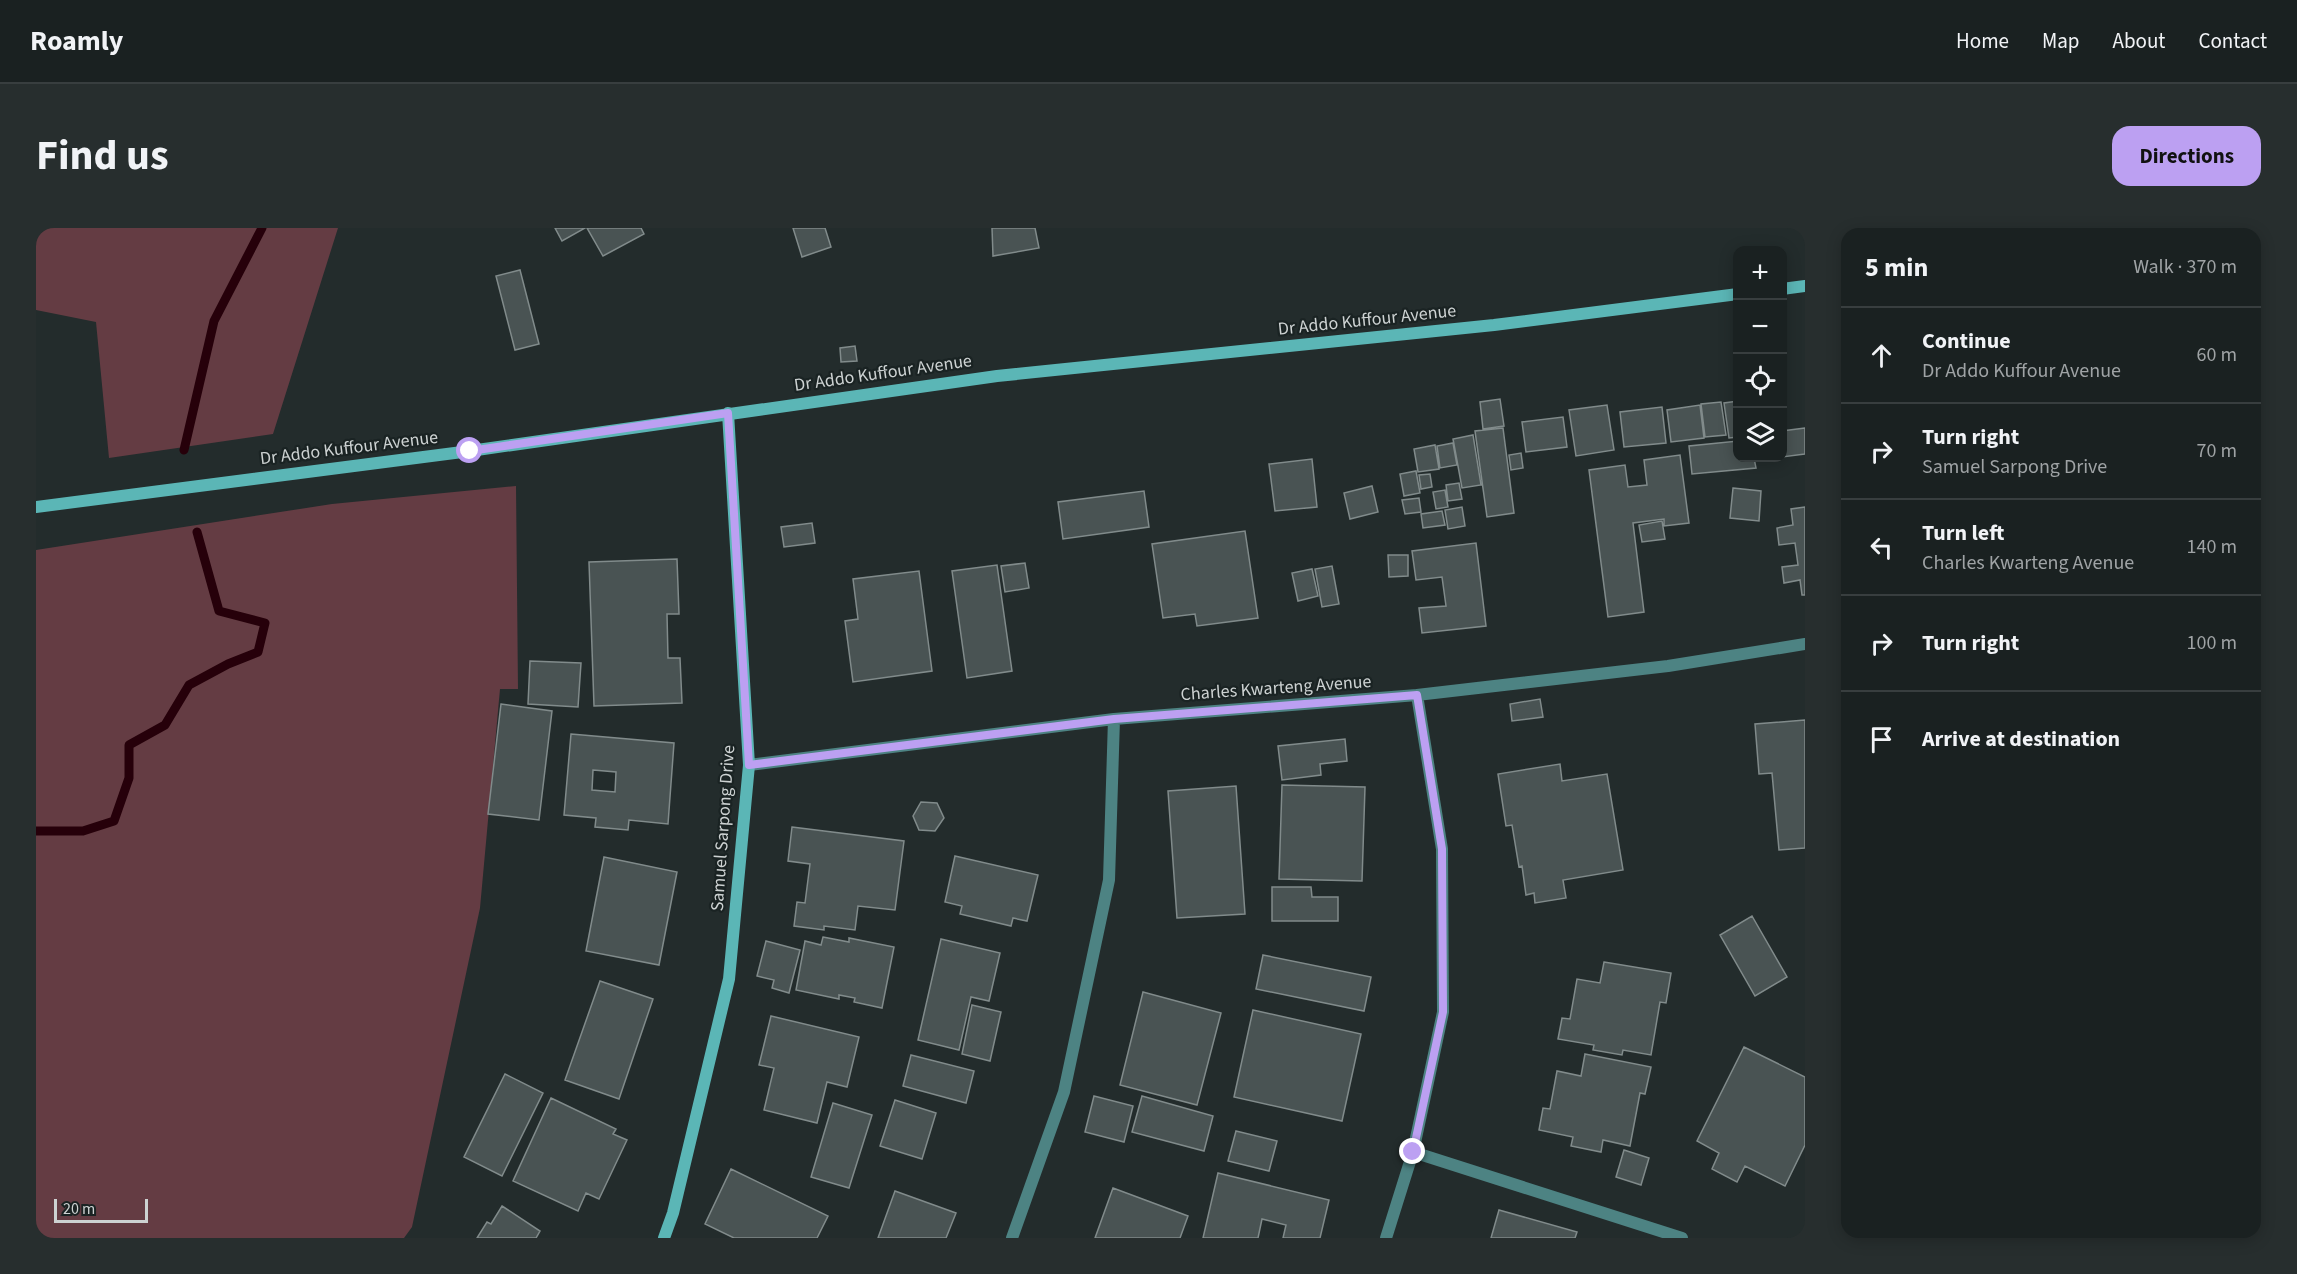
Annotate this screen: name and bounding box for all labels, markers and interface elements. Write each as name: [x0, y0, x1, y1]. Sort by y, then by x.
text: Roamly: [30, 21, 123, 61]
text: Home: [1956, 26, 2009, 56]
text: Map: [2042, 26, 2080, 56]
text: About: [2113, 26, 2165, 56]
text: Contact: [2198, 26, 2267, 56]
text: Find us: [36, 126, 169, 186]
button: Directions: [2112, 126, 2261, 186]
map controls: [1733, 246, 1787, 462]
button: +: [1733, 246, 1787, 300]
text: 5 min: [1865, 249, 1928, 286]
text: Walk · 370 m: [2133, 253, 2237, 281]
street label: Dr Addo Kuffour Avenue: [1277, 298, 1457, 342]
button: −: [1733, 300, 1787, 354]
text: Continue: [1922, 325, 2011, 357]
icon: ahead: [1865, 339, 1898, 372]
text: 60 m: [2197, 341, 2237, 369]
street label: Dr Addo Kuffour Avenue: [793, 348, 973, 398]
button: locate: [1733, 354, 1787, 408]
text: Dr Addo Kuffour Avenue: [1922, 357, 2121, 385]
button: layers: [1733, 408, 1787, 462]
text: Turn right: [1922, 421, 2019, 453]
street label: Dr Addo Kuffour Avenue: [259, 425, 439, 471]
icon: right: [1865, 435, 1898, 468]
route start: [456, 437, 482, 463]
text: 70 m: [2197, 437, 2237, 465]
text: Samuel Sarpong Drive: [1922, 453, 2107, 481]
text: Turn left: [1922, 517, 2004, 549]
icon: left: [1865, 531, 1898, 564]
text: 140 m: [2187, 533, 2237, 561]
text: Charles Kwarteng Avenue: [1922, 549, 2134, 577]
icon: right: [1865, 627, 1898, 660]
text: Turn right: [1922, 627, 2019, 659]
text: 100 m: [2187, 629, 2237, 657]
street label: Charles Kwarteng Avenue: [1180, 669, 1372, 707]
icon: arrive: [1865, 723, 1898, 756]
text: Arrive at destination: [1922, 723, 2120, 755]
street label: Samuel Sarpong Drive: [705, 744, 741, 912]
route end: [1399, 1138, 1425, 1164]
scale bar: [54, 1196, 148, 1224]
text: 20 m: [63, 1198, 95, 1220]

